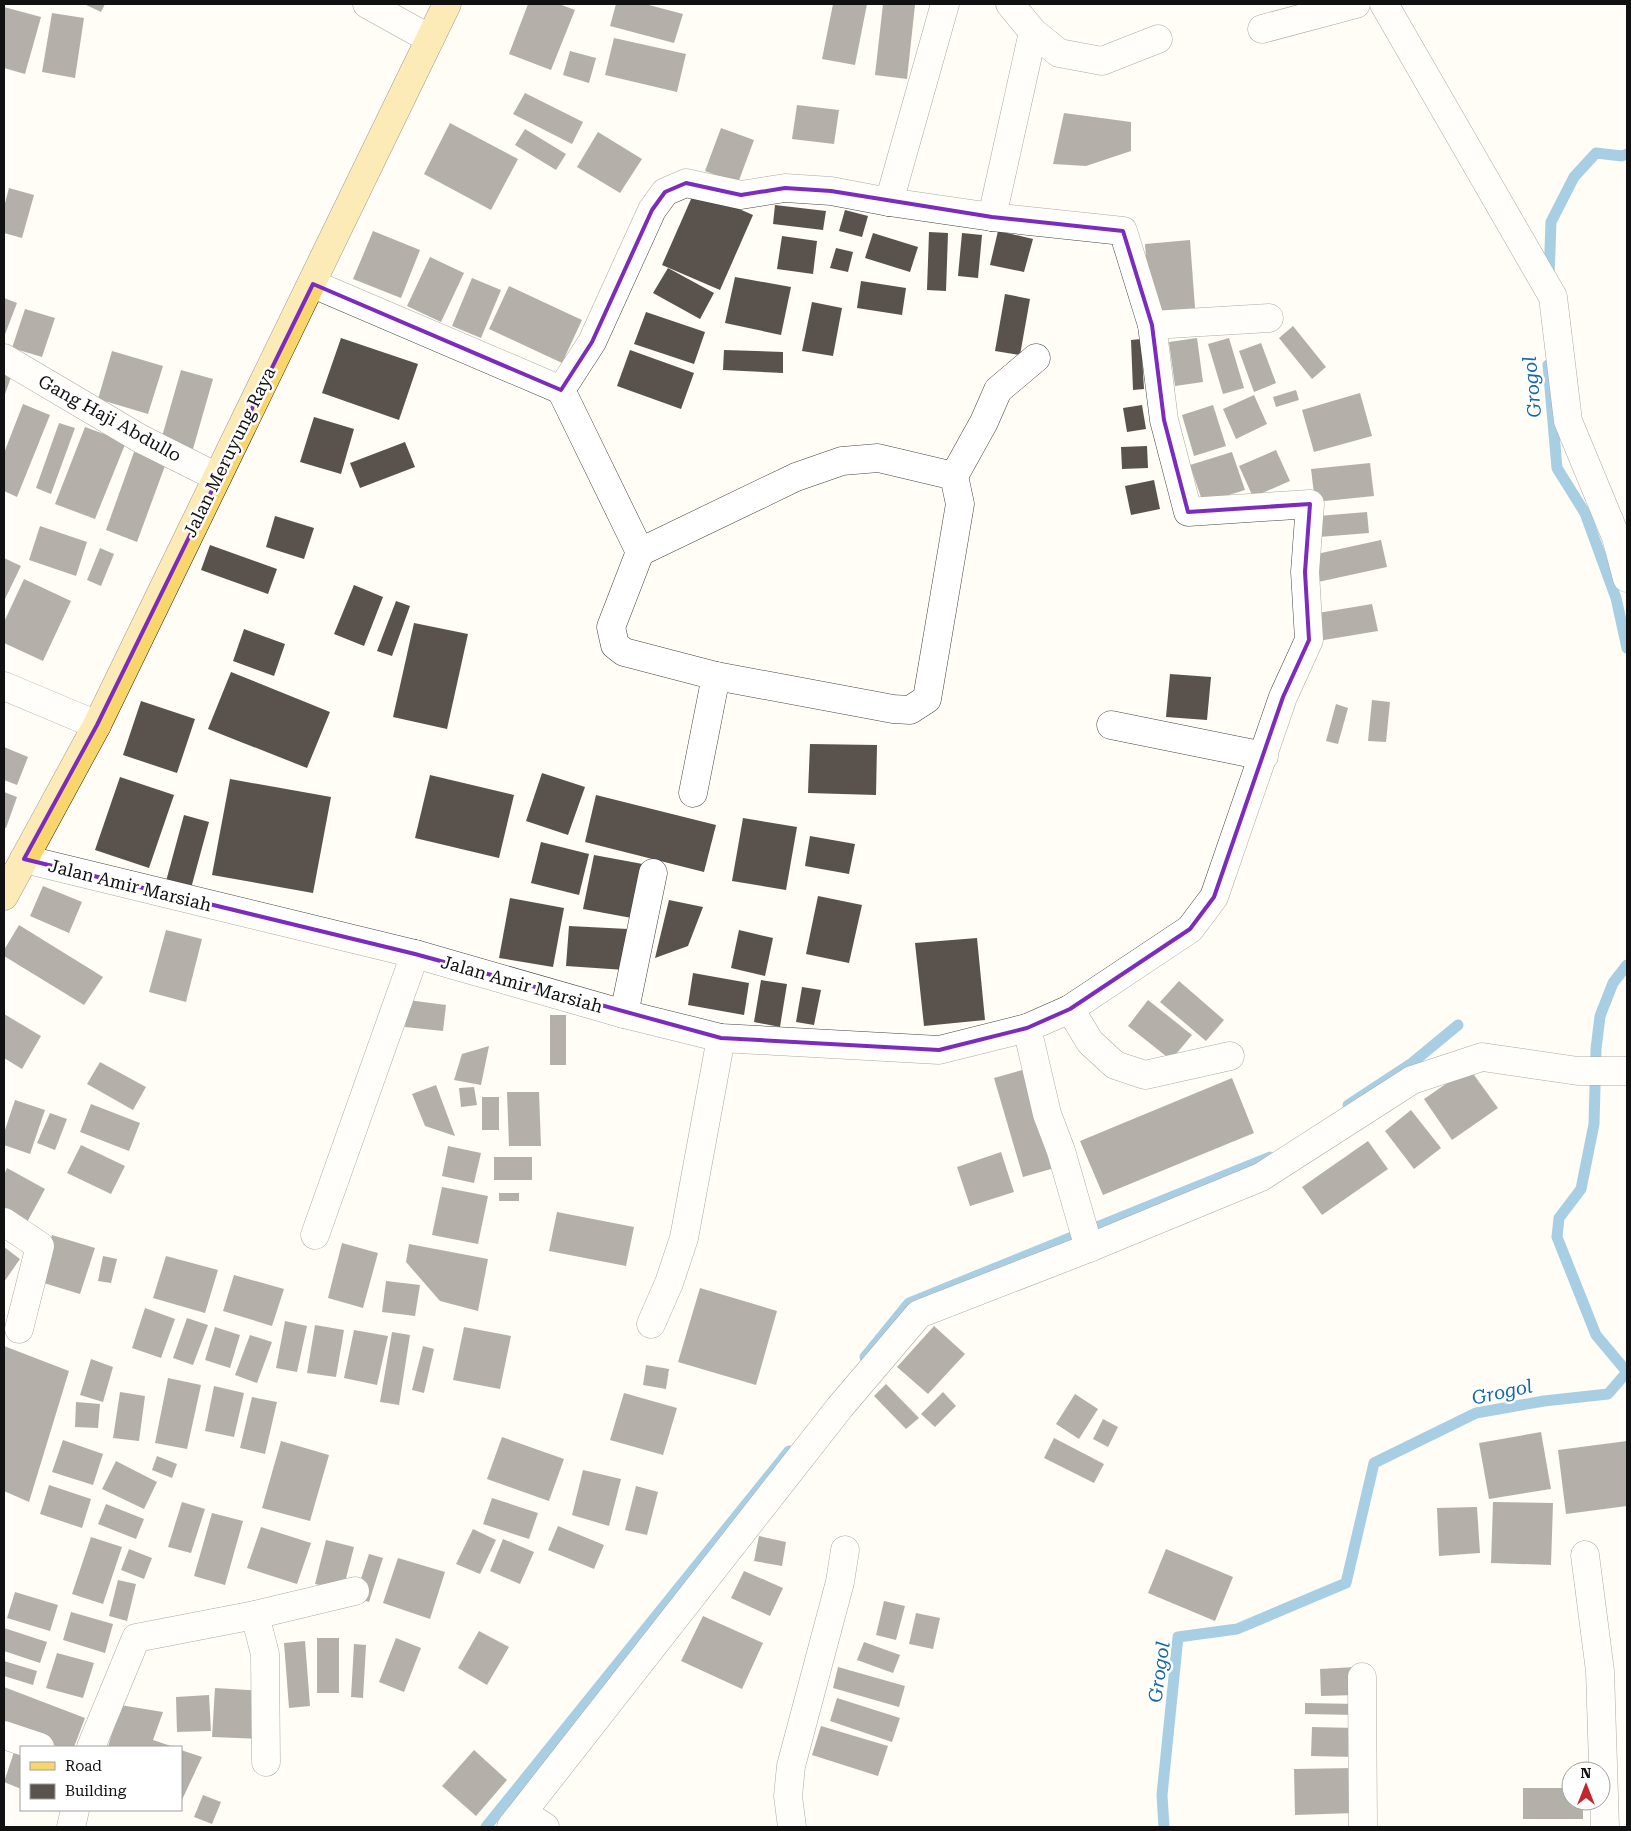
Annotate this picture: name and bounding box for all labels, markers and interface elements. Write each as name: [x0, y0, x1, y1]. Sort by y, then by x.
water label: Grogol: [1518, 355, 1546, 419]
street label: Jalan Meruyung Raya: [179, 363, 279, 540]
street label: Gang Haji Abdullo: [35, 370, 185, 466]
street label: Jalan Amir Marsiah: [46, 855, 214, 916]
street label: Jalan Amir Marsiah: [439, 951, 606, 1017]
water label: Grogol: [1470, 1374, 1535, 1410]
water label: Grogol: [1143, 1640, 1175, 1704]
legend: [20, 1746, 182, 1811]
text: Road: [65, 1757, 102, 1775]
north arrow: [1561, 1761, 1611, 1811]
text: N: [1581, 1765, 1592, 1781]
text: Building: [65, 1782, 127, 1800]

